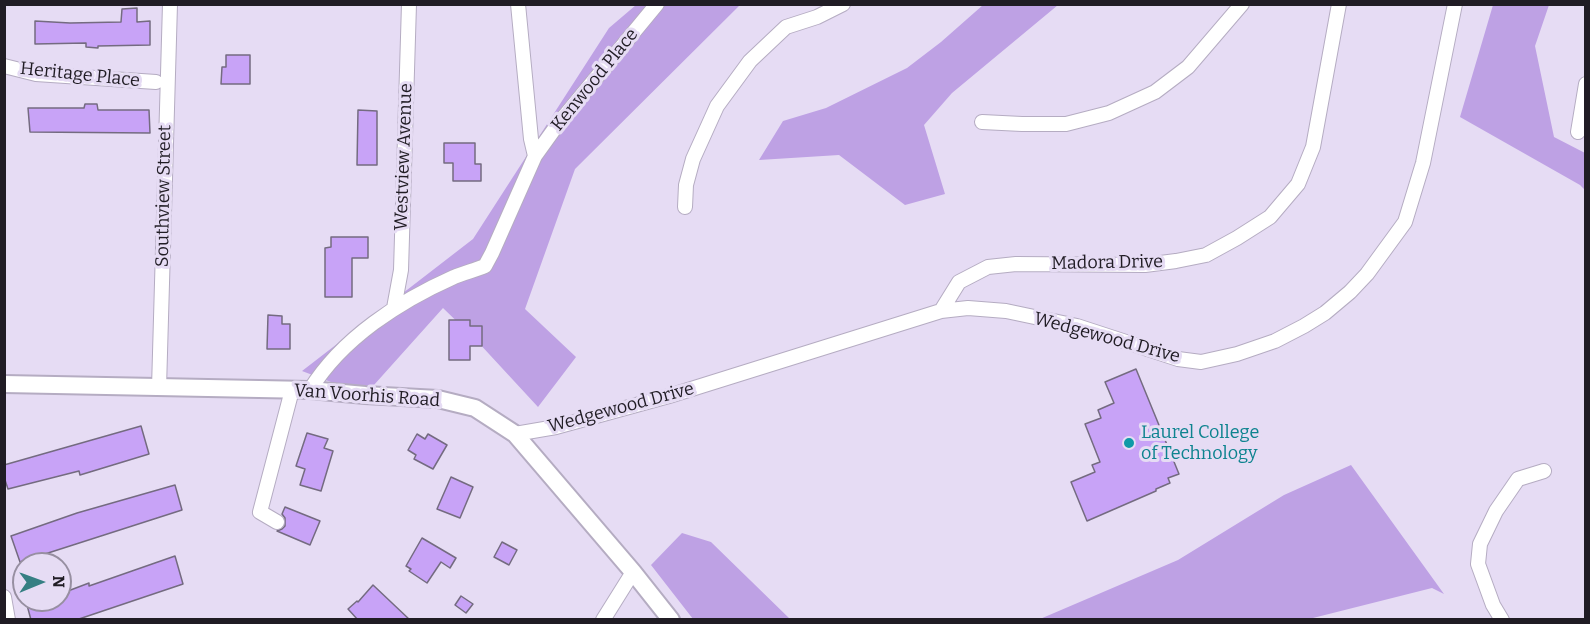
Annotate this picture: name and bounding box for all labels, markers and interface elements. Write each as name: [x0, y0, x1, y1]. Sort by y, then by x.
street label: Kenwood Place: [547, 24, 643, 136]
street label: Heritage Place: [19, 58, 141, 92]
street label: Westview Avenue: [391, 83, 417, 231]
street label: Southview Street: [152, 125, 176, 267]
street label: Madora Drive: [1051, 251, 1163, 275]
street label: Wedgewood Drive: [1032, 308, 1182, 368]
street label: Wedgewood Drive: [546, 378, 696, 438]
street label: Van Voorhis Road: [293, 380, 441, 412]
place label: Laurel College of Technology: [1141, 422, 1259, 464]
marker: Laurel College of Technology: [1122, 436, 1136, 450]
north arrow: [12, 552, 72, 612]
text: N: [49, 575, 68, 588]

